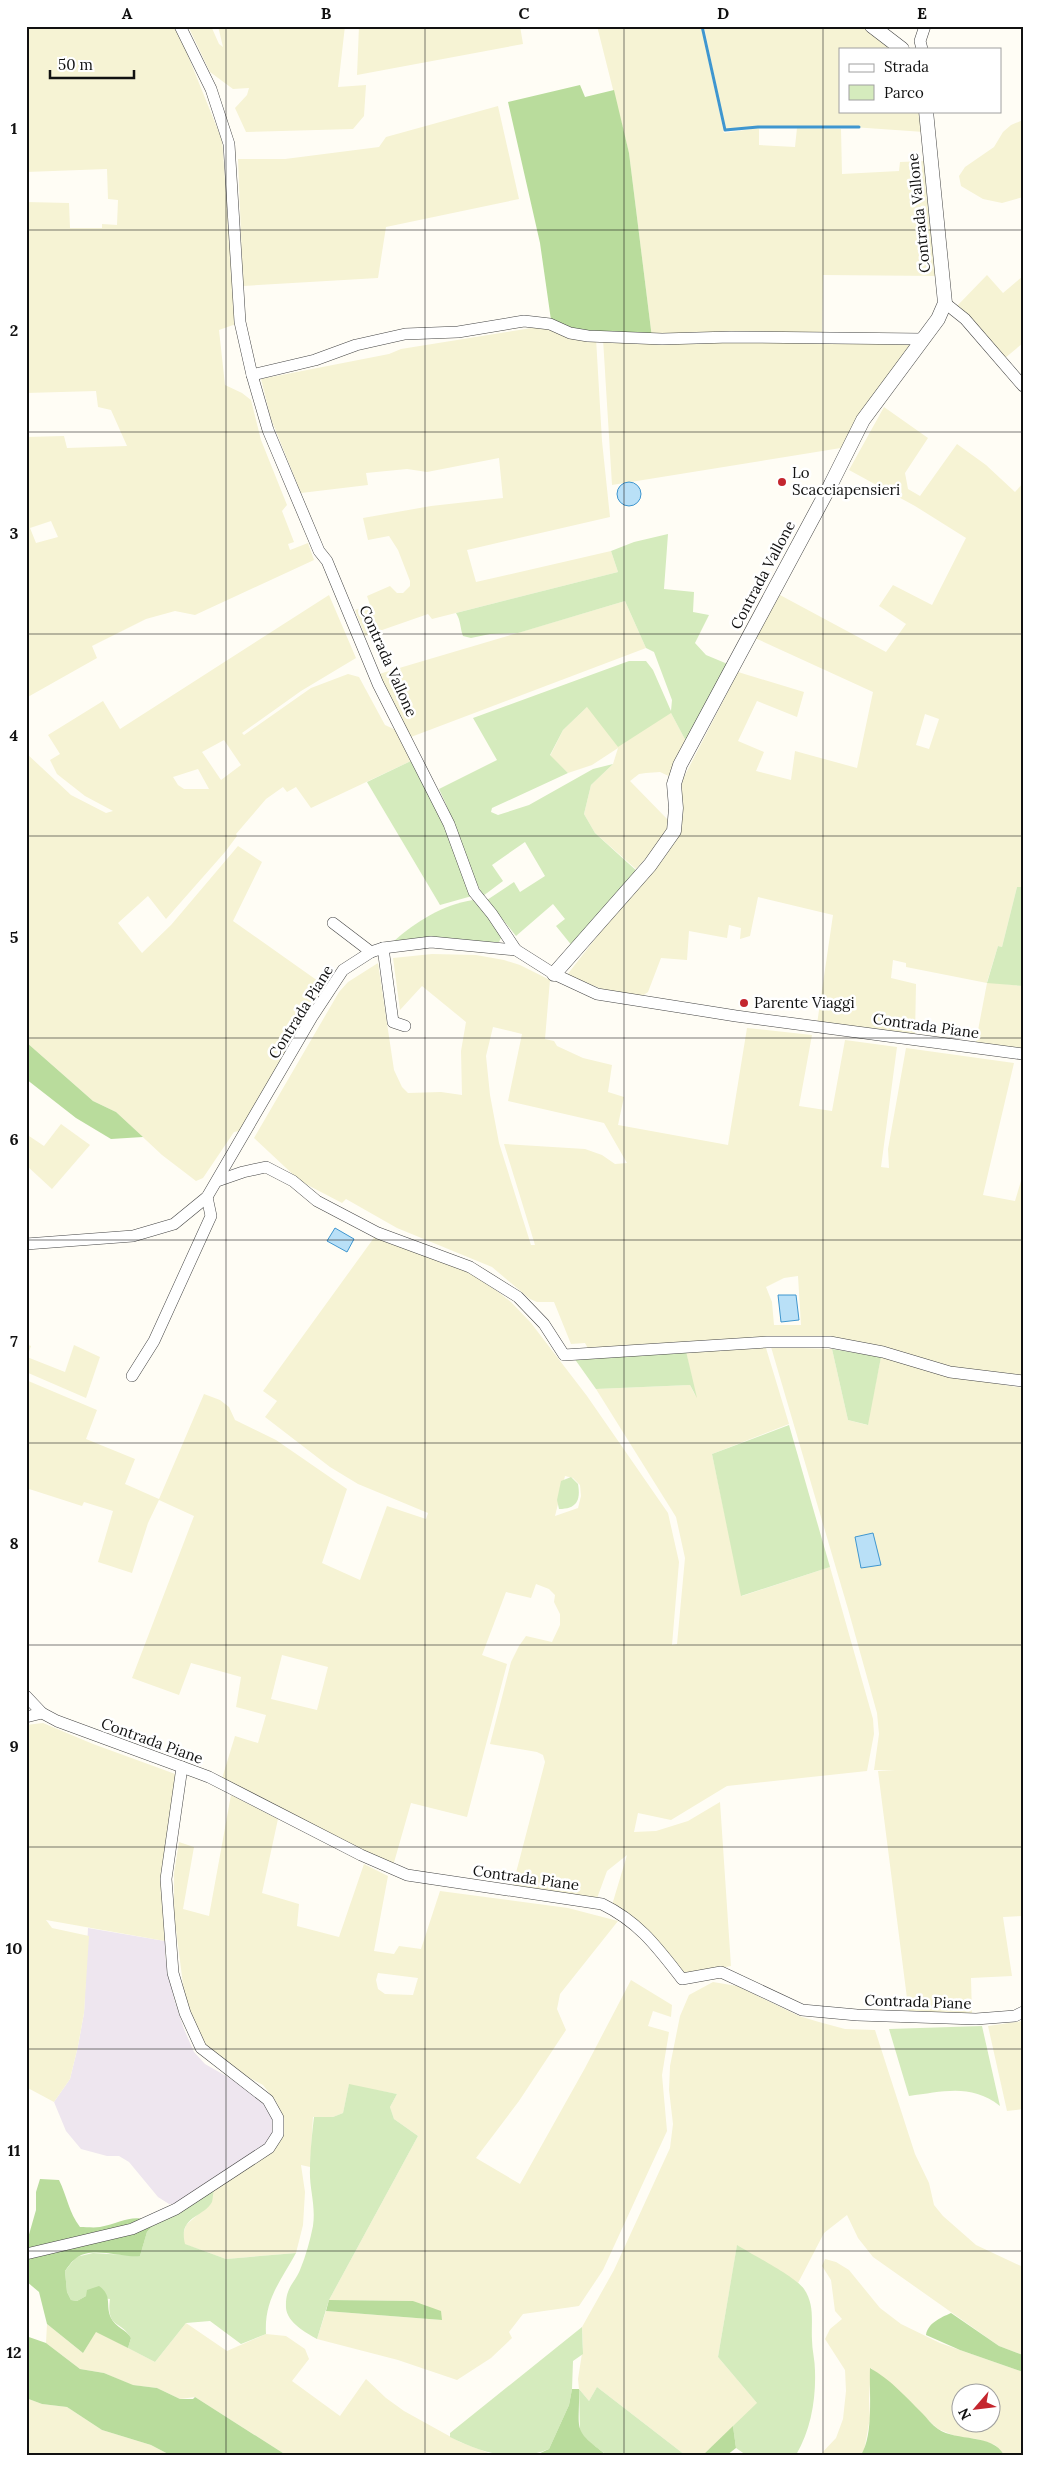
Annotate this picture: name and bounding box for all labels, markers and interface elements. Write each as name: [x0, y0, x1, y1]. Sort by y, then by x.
text: A: [122, 3, 133, 23]
text: B: [321, 3, 332, 23]
text: C: [518, 3, 530, 23]
text: D: [717, 3, 729, 23]
text: E: [917, 3, 927, 23]
scale bar: [50, 48, 134, 80]
legend: [839, 48, 1002, 112]
text: 50 m: [58, 55, 93, 74]
text: Strada: [884, 57, 929, 76]
text: Parco: [884, 83, 924, 102]
text: 1: [11, 118, 17, 138]
street label: Contrada Vallone: [903, 152, 934, 274]
text: 2: [10, 320, 18, 340]
place label: Lo Scacciapensieri: [792, 463, 900, 499]
marker: Lo Scacciapensieri: [776, 476, 788, 488]
street label: Contrada Vallone: [726, 517, 799, 632]
text: 3: [10, 523, 19, 543]
street label: Contrada Vallone: [355, 602, 422, 720]
text: 4: [10, 725, 19, 745]
text: 5: [10, 927, 19, 947]
street label: Contrada Piane: [264, 961, 337, 1062]
place label: Parente Viaggi: [754, 993, 855, 1012]
marker: Parente Viaggi: [738, 997, 750, 1009]
street label: Contrada Piane: [872, 1009, 980, 1042]
text: 6: [9, 1129, 19, 1149]
text: 7: [10, 1331, 18, 1351]
text: 8: [9, 1533, 19, 1553]
street label: Contrada Piane: [99, 1713, 206, 1768]
text: 9: [9, 1736, 19, 1756]
street label: Contrada Piane: [472, 1861, 580, 1894]
text: 10: [6, 1938, 22, 1958]
street label: Contrada Piane: [864, 1990, 972, 2013]
text: 11: [8, 2140, 21, 2160]
text: 12: [6, 2342, 22, 2362]
north arrow: [952, 2384, 1002, 2434]
text: N: [954, 2405, 975, 2423]

